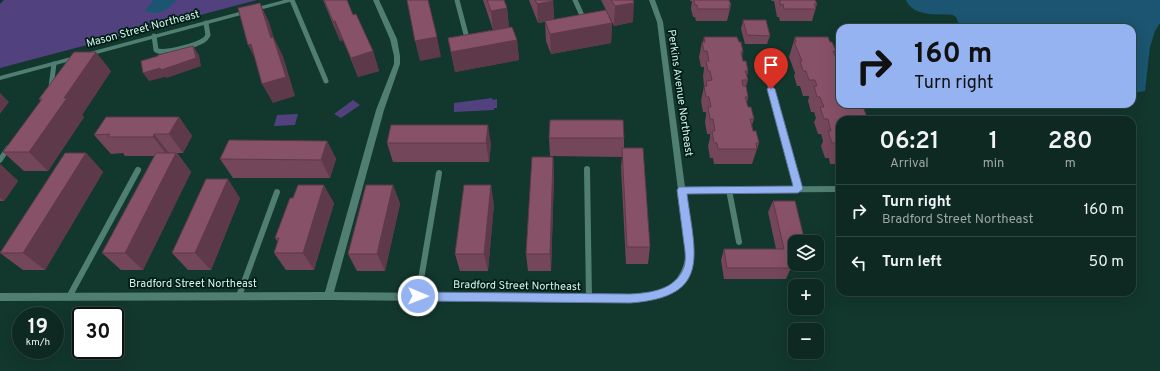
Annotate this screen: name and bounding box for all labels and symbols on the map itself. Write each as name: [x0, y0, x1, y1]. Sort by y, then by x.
street label: Mason Street Northeast: [85, 7, 201, 51]
street label: Perkins Avenue Northeast: [664, 29, 696, 157]
pin: [754, 48, 788, 89]
position arrow: [397, 275, 439, 317]
street label: Bradford Street Northeast: [129, 277, 257, 291]
street label: Bradford Street Northeast: [453, 278, 581, 294]
speed limit sign: 30: [72, 307, 124, 359]

